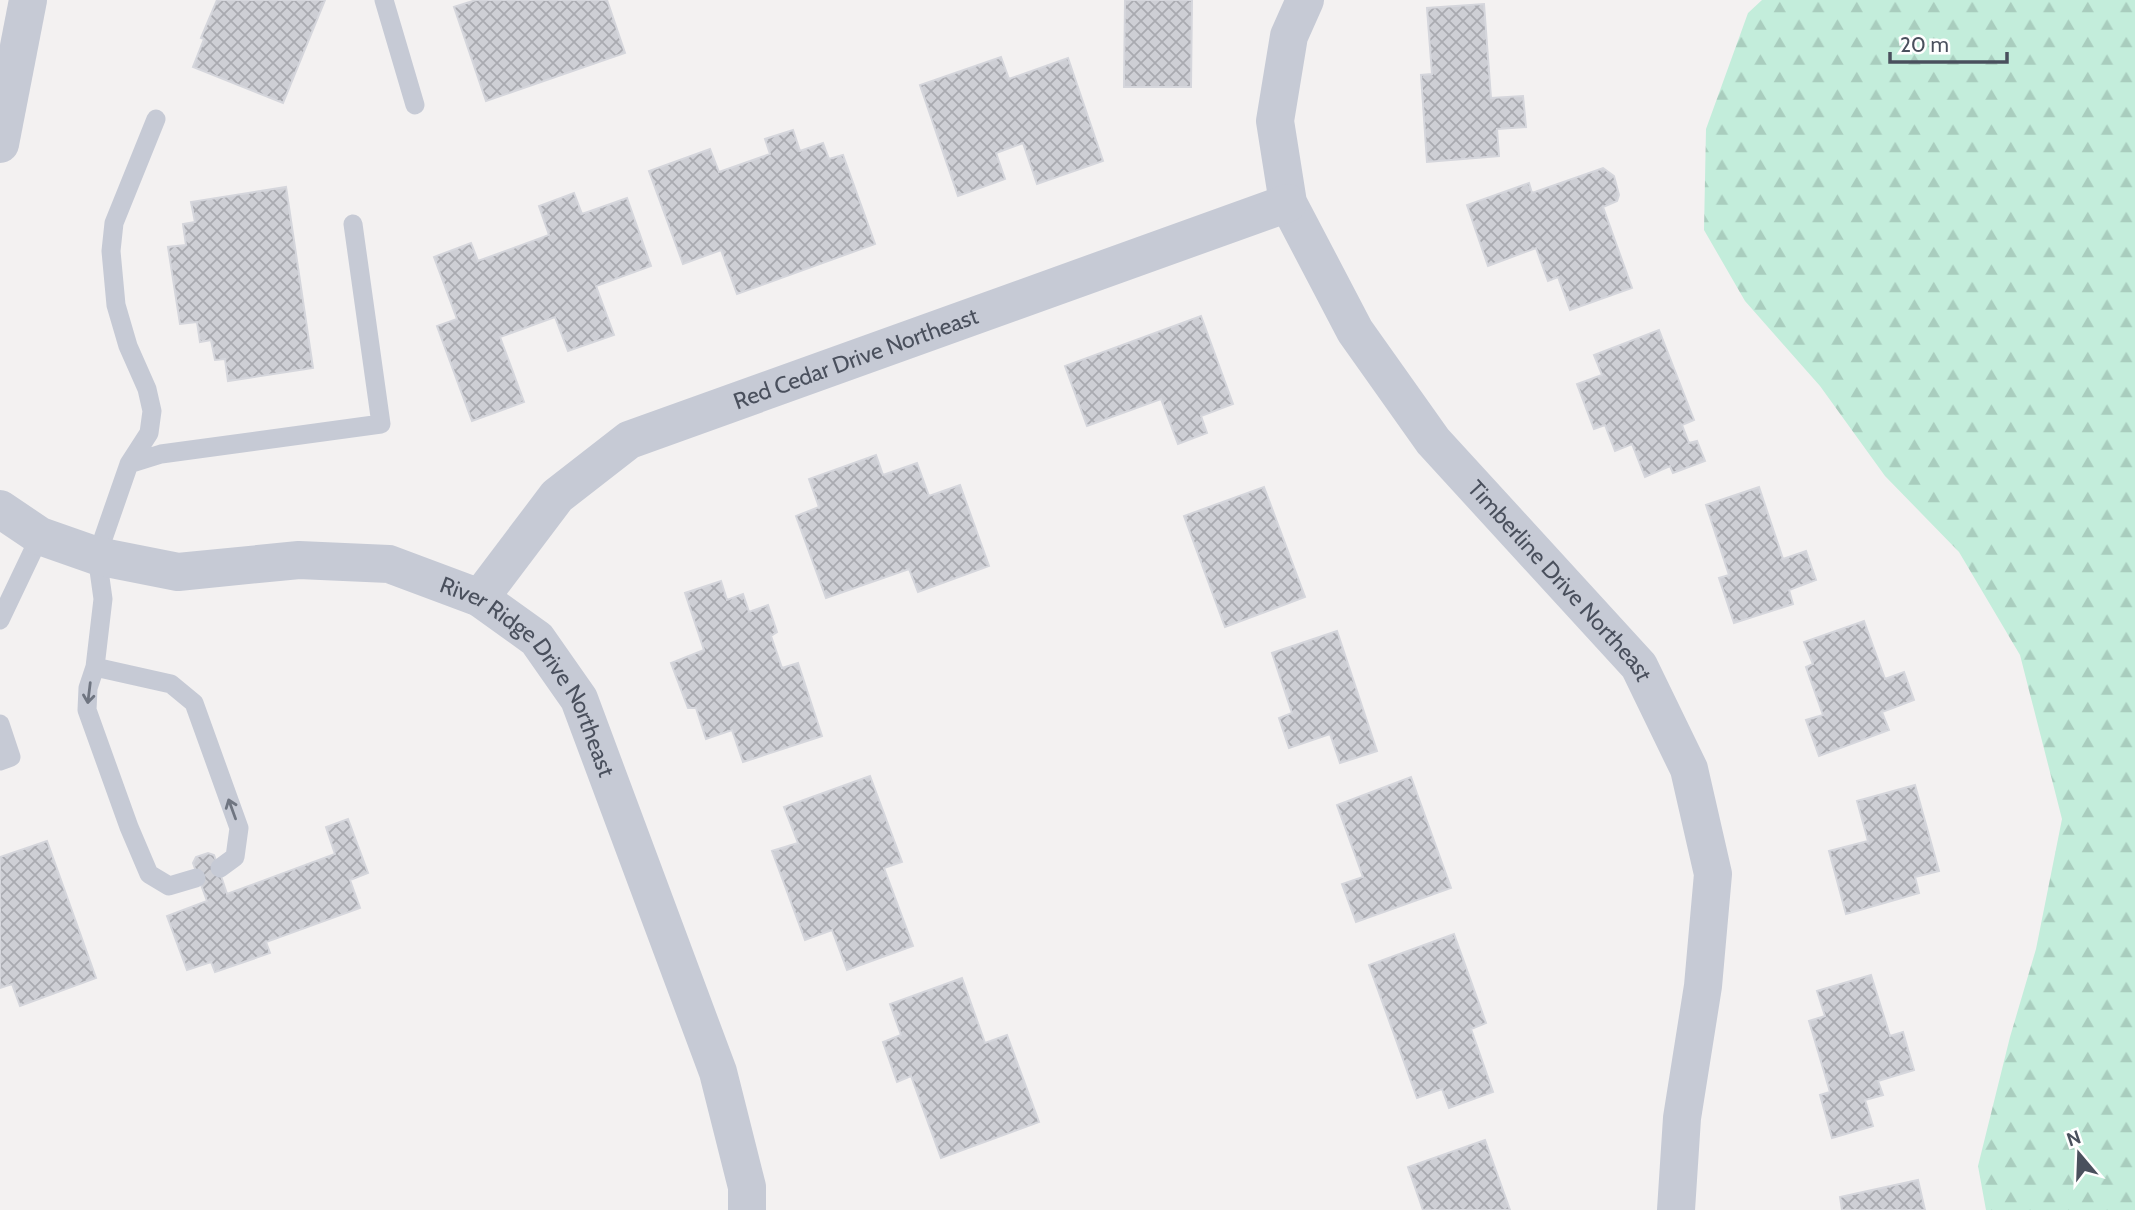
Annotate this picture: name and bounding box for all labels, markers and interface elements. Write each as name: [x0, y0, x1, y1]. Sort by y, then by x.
scale bar: [1890, 21, 2007, 65]
text: 20 m: [1900, 32, 1949, 57]
street label: Red Cedar Drive Northeast: [730, 302, 982, 415]
street label: Timberline Drive Northeast: [1462, 474, 1658, 686]
street label: River Ridge Drive Northeast: [436, 570, 621, 781]
one-way arrow: [82, 681, 95, 704]
one-way arrow: [225, 798, 237, 820]
north arrow: [2044, 1119, 2114, 1189]
text: N: [2064, 1125, 2084, 1151]

